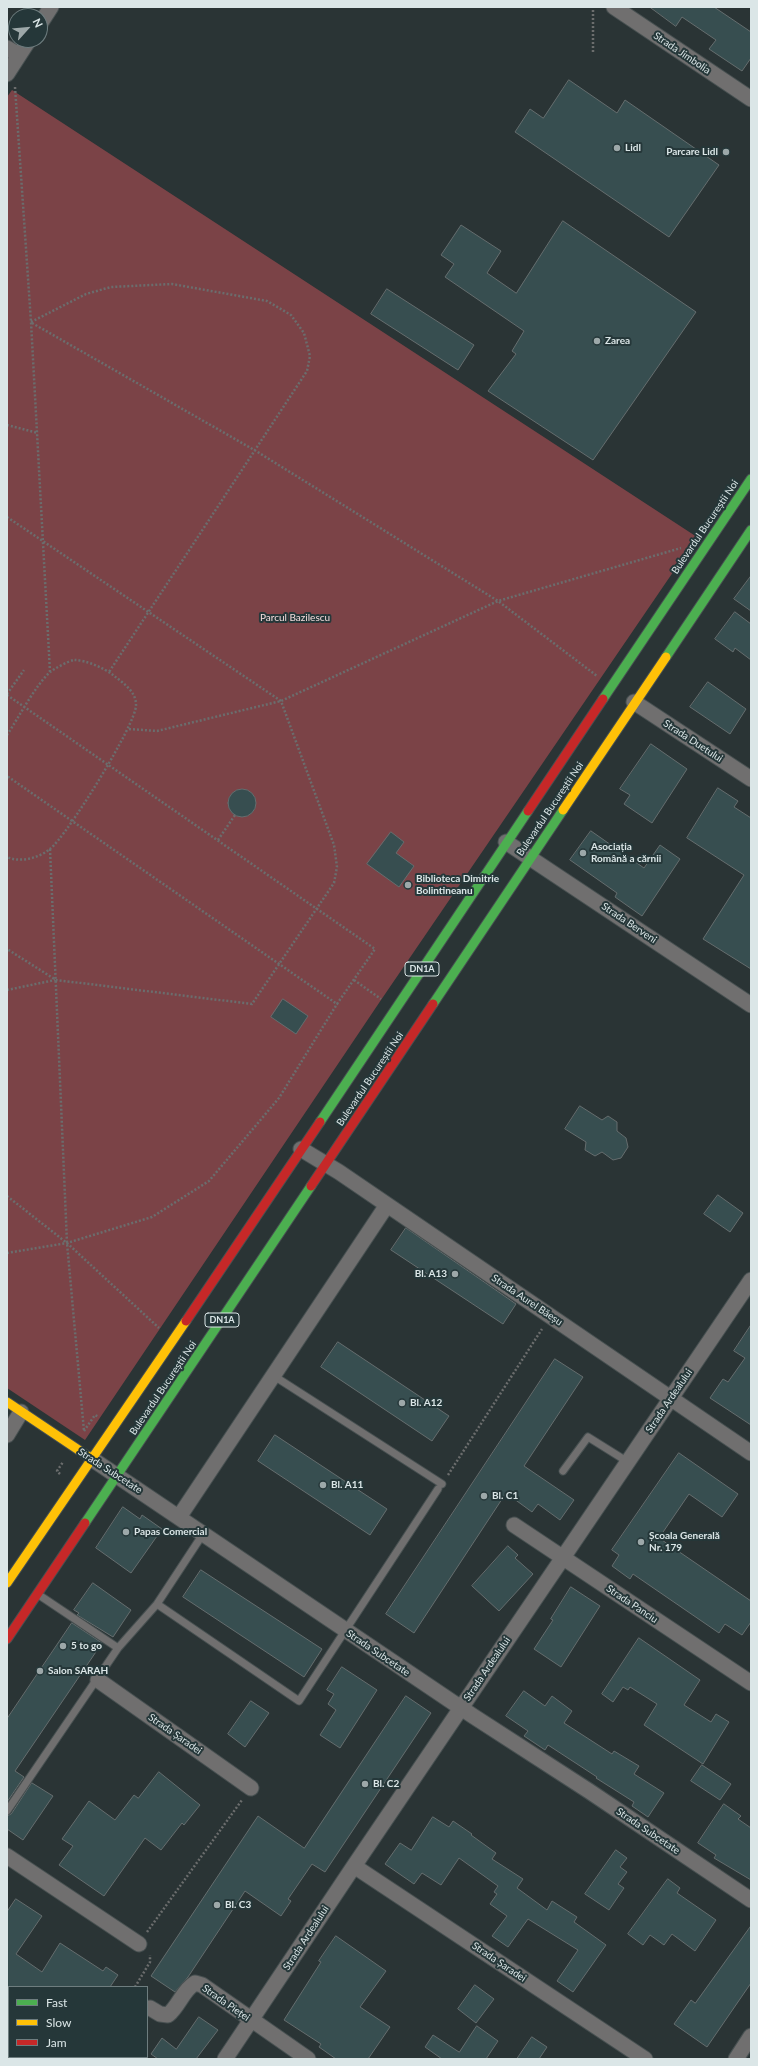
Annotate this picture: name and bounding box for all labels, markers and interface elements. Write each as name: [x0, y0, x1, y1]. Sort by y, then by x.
north arrow: [8, 8, 48, 48]
text: N: [31, 16, 46, 30]
street label: Strada Jimbolia: [651, 30, 713, 76]
place label: Lidl: [625, 142, 641, 154]
marker: Lidl: [612, 143, 622, 153]
place label: Parcare Lidl: [666, 146, 718, 158]
marker: Parcare Lidl: [721, 147, 731, 157]
place label: Zarea: [605, 335, 630, 347]
marker: Zarea: [592, 336, 602, 346]
street label: Bulevardul Bucureștii Noi: [669, 478, 741, 576]
park label: Parcul Bazilescu: [260, 612, 330, 624]
street label: Strada Duetului: [661, 717, 725, 765]
street label: Bulevardul Bucureștii Noi: [514, 760, 586, 858]
place label: Asociația Română a cărnii: [591, 841, 661, 864]
marker: Asociația Română a cărnii: [578, 848, 588, 858]
place label: Biblioteca Dimitrie Bolintineanu: [416, 873, 499, 896]
marker: Biblioteca Dimitrie Bolintineanu: [403, 880, 413, 890]
street label: Strada Berveni: [599, 900, 659, 946]
road number: DN1A: [405, 962, 439, 976]
street label: Bulevardul Bucureștii Noi: [334, 1030, 406, 1128]
place label: Bl. A13: [415, 1268, 447, 1280]
marker: Bl. A13: [450, 1269, 460, 1279]
street label: Strada Aurel Băeșu: [489, 1272, 565, 1328]
road number: DN1A: [205, 1313, 239, 1327]
street label: Bulevardul Bucureștii Noi: [127, 1339, 199, 1437]
street label: Strada Ardealului: [643, 1367, 695, 1435]
place label: Bl. A12: [410, 1397, 442, 1409]
marker: Bl. A12: [397, 1398, 407, 1408]
street label: Strada Subcetate: [76, 1446, 144, 1496]
place label: Bl. A11: [331, 1479, 363, 1491]
marker: Bl. A11: [318, 1480, 328, 1490]
place label: Bl. C1: [492, 1490, 518, 1502]
marker: Bl. C1: [479, 1491, 489, 1501]
place label: Papas Comercial: [134, 1526, 207, 1538]
marker: Papas Comercial: [121, 1527, 131, 1537]
place label: Școala Generală Nr. 179: [649, 1530, 720, 1554]
marker: Școala Generală Nr. 179: [636, 1537, 646, 1547]
street label: Strada Panciu: [604, 1582, 660, 1626]
street label: Strada Subcetate: [344, 1627, 412, 1679]
street label: Strada Ardealului: [461, 1635, 513, 1703]
place label: 5 to go: [71, 1640, 102, 1652]
marker: 5 to go: [58, 1641, 68, 1651]
place label: Salon SARAH: [48, 1665, 108, 1677]
marker: Salon SARAH: [35, 1666, 45, 1676]
street label: Strada Șaradei: [146, 1711, 204, 1757]
place label: Bl. C2: [373, 1778, 399, 1790]
marker: Bl. C2: [360, 1779, 370, 1789]
street label: Strada Subcetate: [614, 1805, 682, 1857]
place label: Bl. C3: [225, 1899, 251, 1911]
marker: Bl. C3: [212, 1900, 222, 1910]
street label: Strada Ardealului: [281, 1903, 331, 1973]
street label: Strada Șaradei: [470, 1940, 528, 1984]
street label: Strada Pieței: [200, 1982, 252, 2024]
legend: [8, 1986, 148, 2058]
text: Fast: [46, 1995, 67, 2010]
text: Slow: [46, 2015, 71, 2030]
text: Jam: [46, 2035, 67, 2050]

